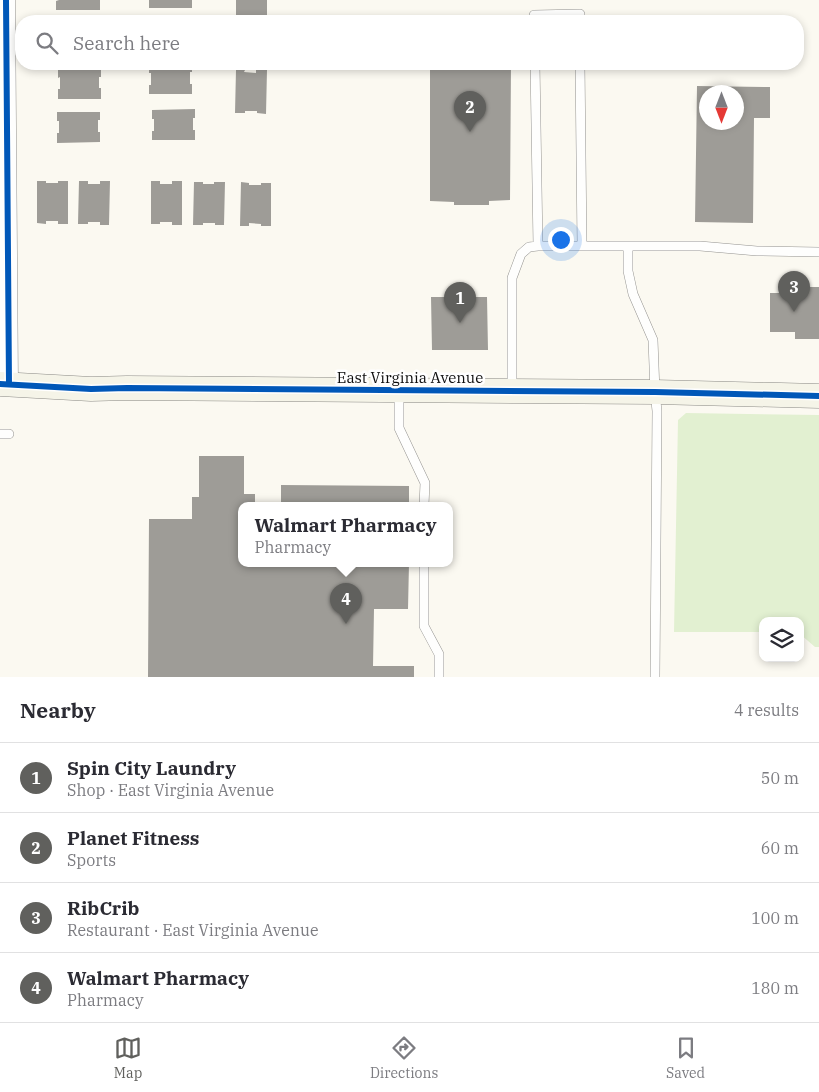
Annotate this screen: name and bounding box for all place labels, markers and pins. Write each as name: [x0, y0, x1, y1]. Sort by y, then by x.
pin: 2: [454, 91, 486, 132]
pin: 3: [778, 271, 810, 312]
pin: 1: [444, 282, 476, 323]
pin: 4: [330, 583, 362, 624]

